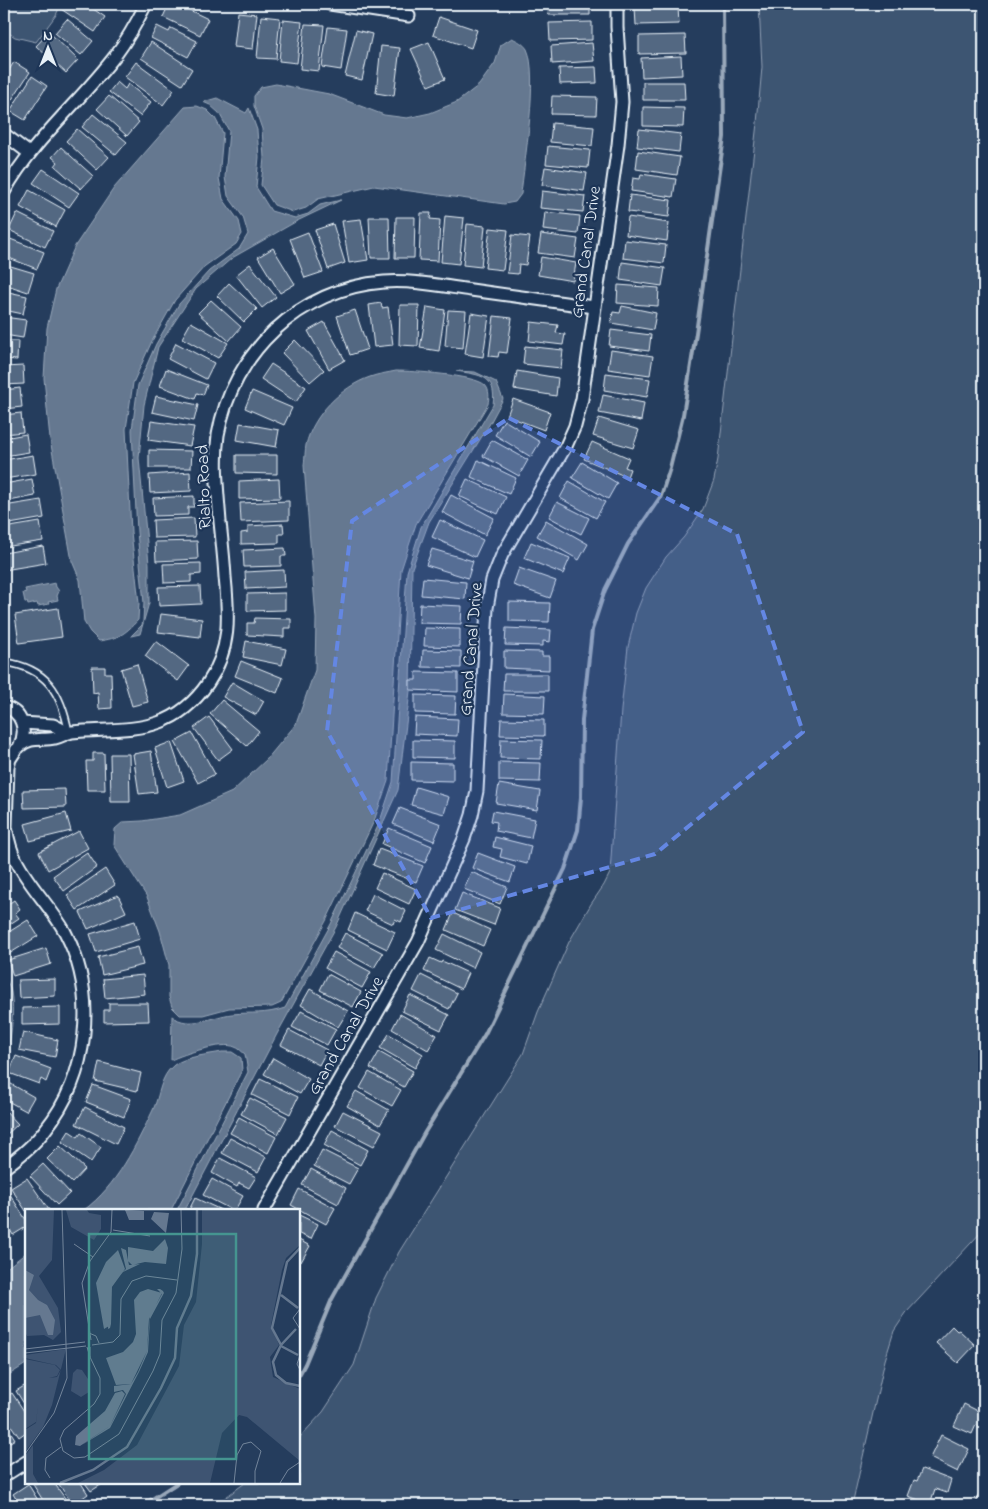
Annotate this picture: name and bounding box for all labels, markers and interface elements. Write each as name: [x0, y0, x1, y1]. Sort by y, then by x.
north arrow: [22, 22, 72, 72]
text: N: [43, 26, 53, 47]
street label: Grand Canal Drive: [565, 184, 609, 320]
street label: Rialto Road: [191, 444, 219, 530]
street label: Grand Canal Drive: [453, 581, 491, 717]
street label: Grand Canal Drive: [302, 971, 392, 1100]
inset map: [25, 1209, 300, 1484]

